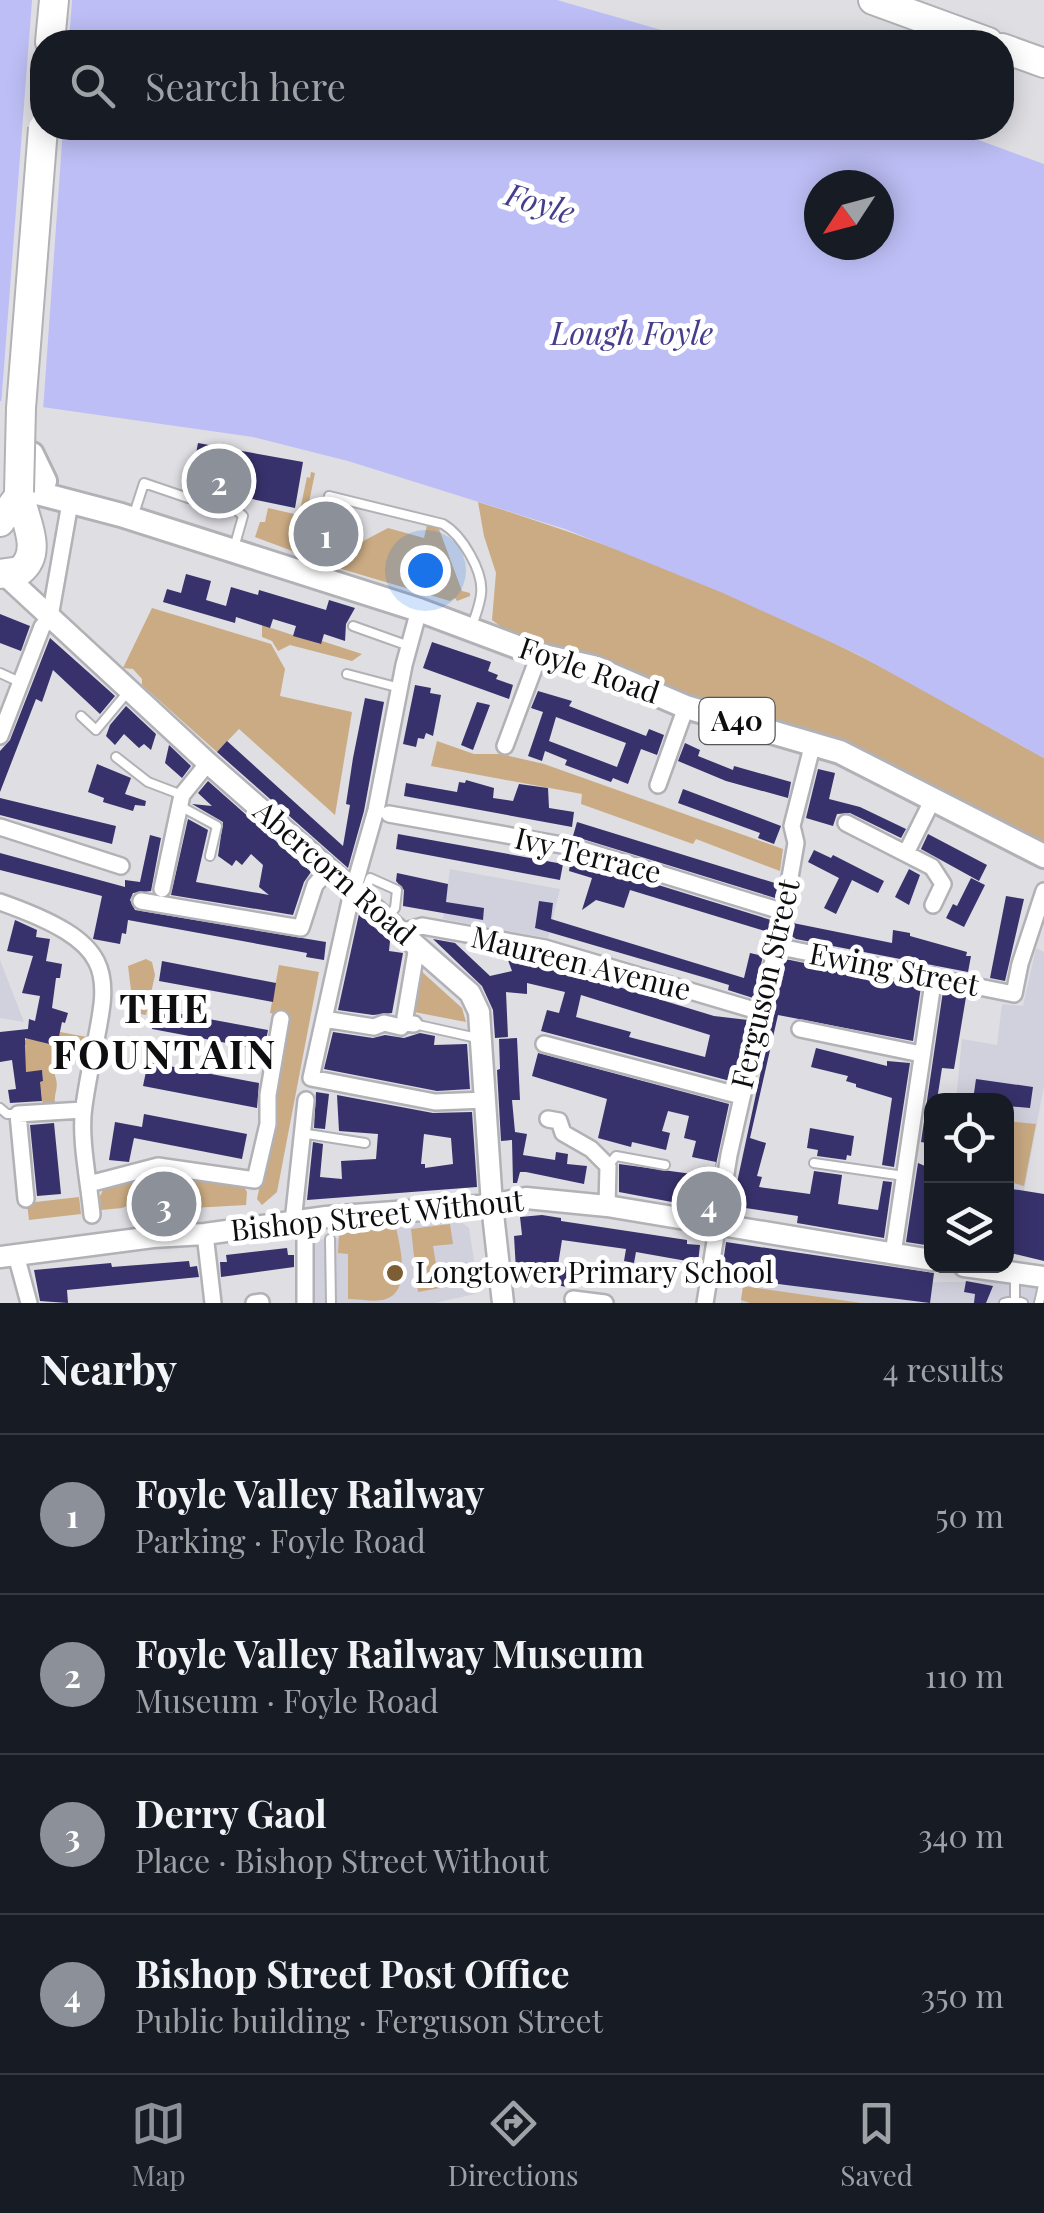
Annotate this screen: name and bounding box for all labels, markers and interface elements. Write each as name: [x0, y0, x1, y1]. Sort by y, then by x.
search box: [30, 30, 1014, 140]
icon: search: [65, 58, 120, 113]
text: Search here: [145, 60, 346, 111]
water label: Foyle: [499, 170, 581, 233]
north arrow: [804, 170, 894, 260]
water label: Lough Foyle: [549, 310, 714, 353]
pin: 2: [186, 444, 252, 518]
pin: 1: [294, 496, 358, 572]
your location: [400, 545, 451, 596]
street label: Foyle Road: [514, 626, 665, 712]
road number: A40: [700, 698, 774, 744]
street label: Abercorn Road: [245, 790, 425, 953]
street label: Ivy Terrace: [511, 817, 666, 892]
street label: Ferguson Street: [721, 874, 808, 1092]
street label: Maureen Avenue: [468, 915, 695, 1009]
street label: Ewing Street: [806, 932, 983, 1004]
district label: THE FOUNTAIN: [52, 980, 278, 1079]
map controls: [924, 1093, 1014, 1273]
button: locate: [924, 1093, 1014, 1183]
pin: 3: [132, 1166, 196, 1242]
pin: 4: [676, 1166, 742, 1242]
street label: Bishop Street Without: [228, 1179, 526, 1249]
button: layers: [924, 1183, 1014, 1273]
place label: Longtower Primary School: [415, 1251, 774, 1291]
marker: Longtower Primary School: [384, 1262, 406, 1284]
text: Nearby: [40, 1340, 177, 1396]
text: 4 results: [883, 1347, 1004, 1390]
text: Foyle Valley Railway: [135, 1467, 484, 1518]
text: 1: [66, 1493, 79, 1536]
text: 50 m: [935, 1493, 1004, 1536]
text: Parking · Foyle Road: [135, 1518, 426, 1561]
text: Foyle Valley Railway Museum: [135, 1627, 644, 1678]
text: 2: [64, 1653, 81, 1696]
text: 110 m: [925, 1653, 1004, 1696]
text: Museum · Foyle Road: [135, 1678, 439, 1721]
text: Derry Gaol: [135, 1787, 327, 1838]
text: 3: [65, 1813, 80, 1856]
text: 340 m: [918, 1813, 1004, 1856]
text: Place · Bishop Street Without: [135, 1838, 548, 1881]
text: Bishop Street Post Office: [135, 1947, 570, 1998]
text: 4: [64, 1973, 81, 2016]
text: 350 m: [921, 1973, 1004, 2016]
text: Public building · Ferguson Street: [135, 1998, 603, 2041]
tab: Map: [131, 2096, 186, 2193]
tab: Directions: [448, 2096, 579, 2193]
tab: Saved: [840, 2096, 913, 2193]

